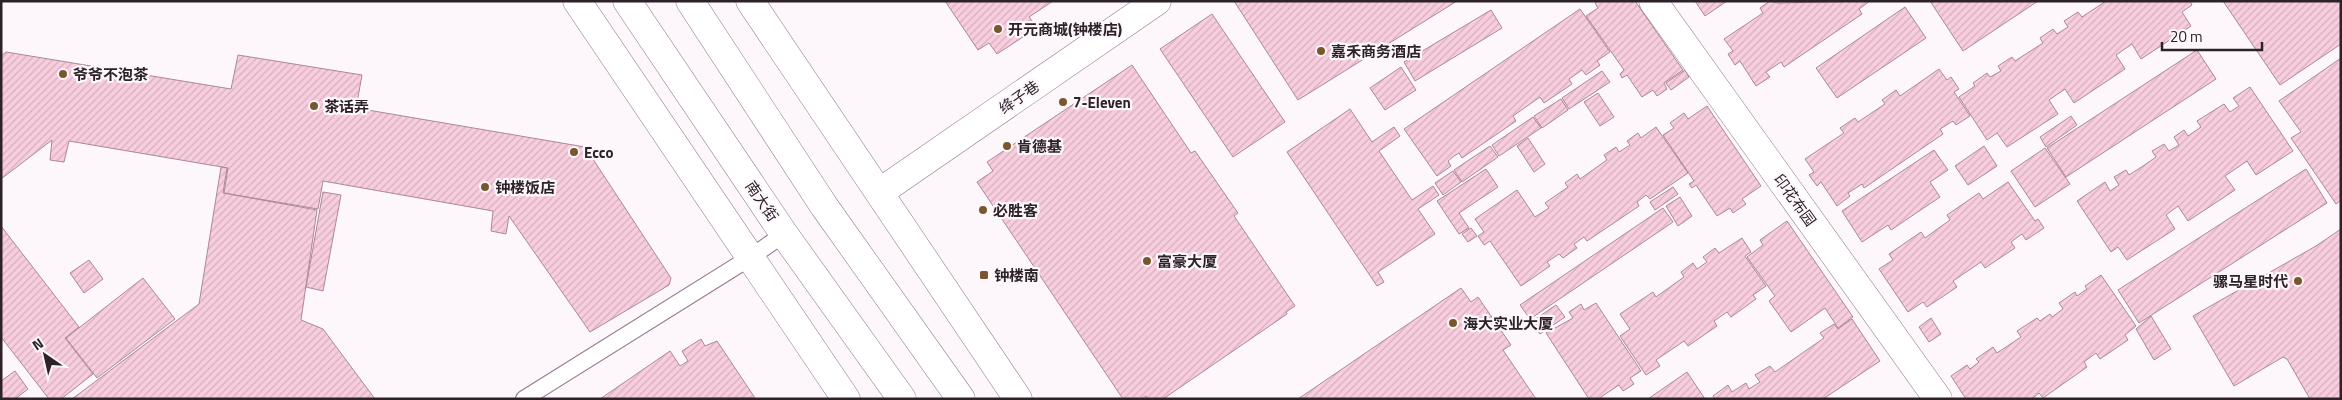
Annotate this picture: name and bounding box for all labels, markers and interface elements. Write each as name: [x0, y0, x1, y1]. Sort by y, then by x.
place label: 开元商城(钟楼店): [1008, 18, 1123, 41]
scale bar: [2162, 20, 2262, 52]
marker: 开元商城(钟楼店): [992, 23, 1004, 35]
text: 20 m: [2170, 25, 2203, 48]
place label: 嘉禾商务酒店: [1331, 40, 1421, 63]
marker: 嘉禾商务酒店: [1315, 45, 1327, 57]
place label: 爷爷不泡茶: [73, 63, 149, 86]
marker: 爷爷不泡茶: [57, 68, 69, 80]
street label: 绛子巷: [994, 75, 1044, 119]
place label: 7-Eleven: [1073, 91, 1131, 114]
place label: 茶话弄: [324, 95, 369, 118]
marker: 7-Eleven: [1057, 96, 1069, 108]
marker: 茶话弄: [308, 100, 320, 112]
place label: 肯德基: [1017, 135, 1062, 158]
marker: 肯德基: [1001, 140, 1013, 152]
place label: Ecco: [584, 141, 613, 164]
marker: Ecco: [568, 146, 580, 158]
street label: 印花布园: [1768, 169, 1822, 231]
place label: 钟楼饭店: [495, 176, 555, 199]
street label: 南大街: [740, 176, 784, 226]
marker: 钟楼饭店: [479, 181, 491, 193]
place label: 必胜客: [993, 199, 1038, 222]
marker: 必胜客: [977, 204, 989, 216]
place label: 富豪大厦: [1157, 250, 1217, 273]
marker: 富豪大厦: [1141, 255, 1153, 267]
place label: 钟楼南: [994, 264, 1039, 287]
marker: 钟楼南: [978, 269, 990, 281]
place label: 骡马星时代: [2213, 270, 2288, 293]
marker: 骡马星时代: [2292, 275, 2304, 287]
place label: 海大实业大厦: [1463, 312, 1553, 335]
marker: 海大实业大厦: [1447, 317, 1459, 329]
north arrow: [20, 330, 70, 380]
text: N: [28, 332, 47, 355]

